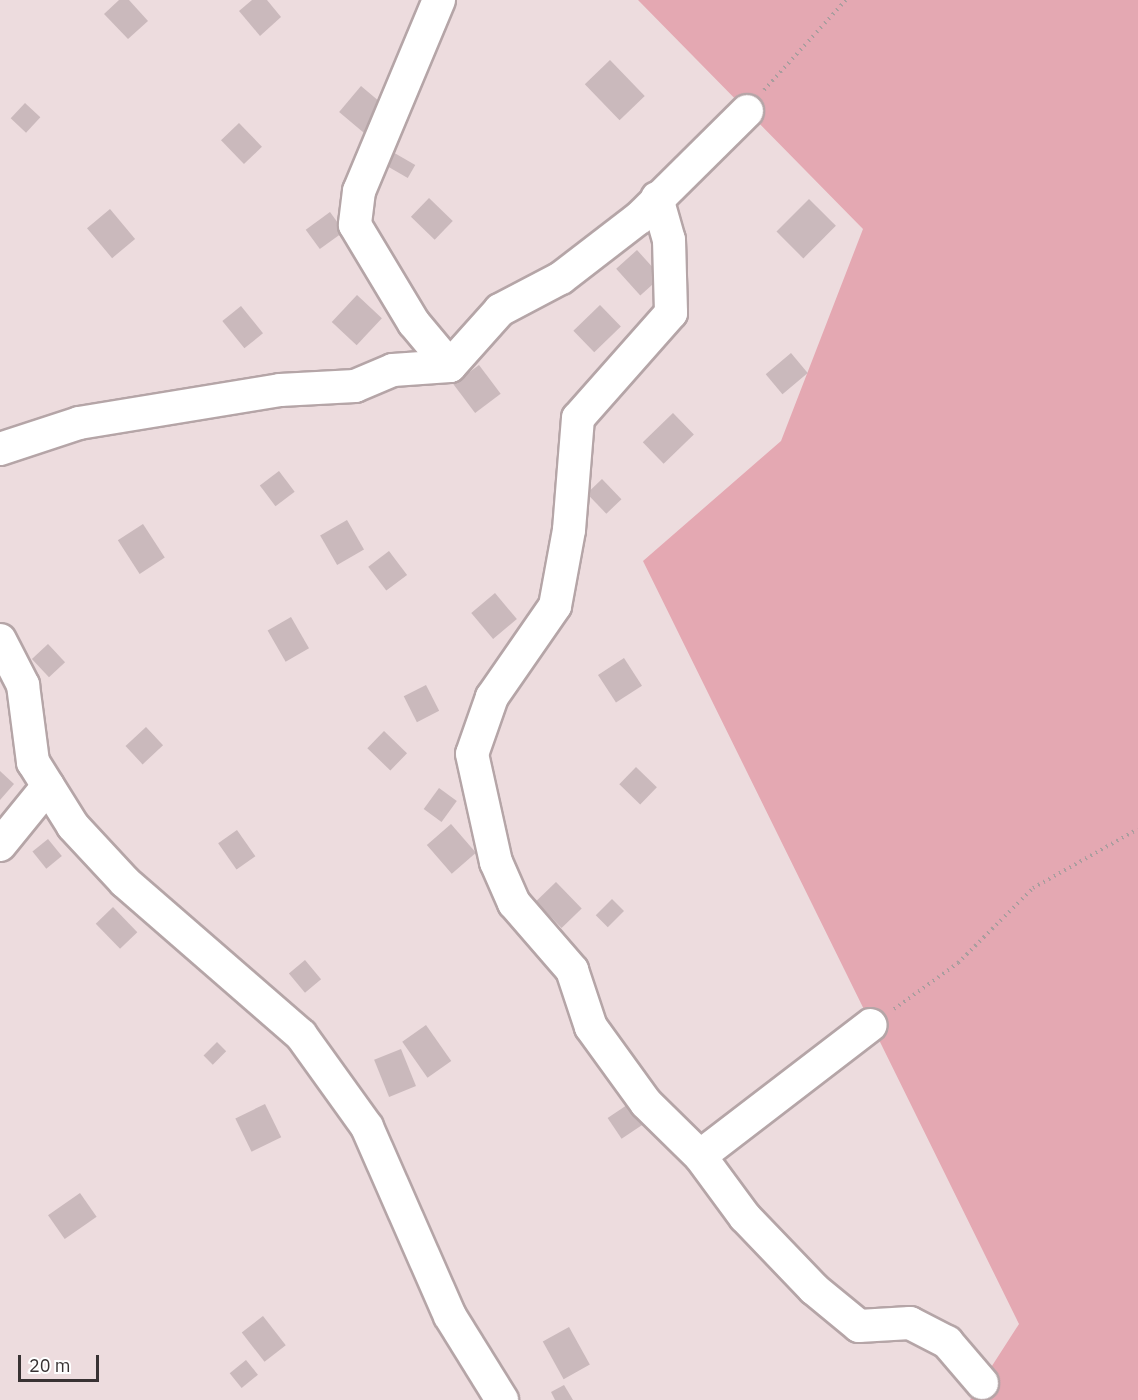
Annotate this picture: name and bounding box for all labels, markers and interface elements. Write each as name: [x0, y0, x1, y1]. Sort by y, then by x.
scale bar: [21, 1343, 102, 1381]
text: 20 m: [29, 1354, 71, 1377]

